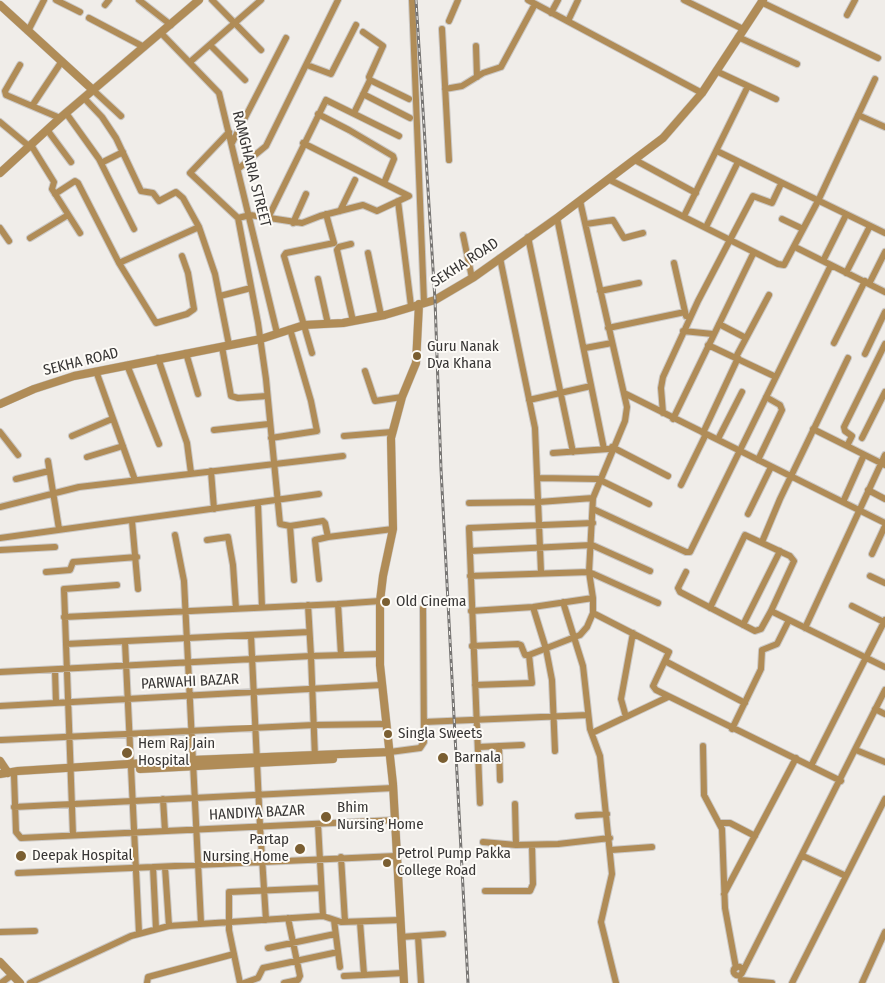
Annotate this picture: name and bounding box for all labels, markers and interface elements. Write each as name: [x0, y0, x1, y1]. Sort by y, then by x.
street label: RAMGHARIA STREET: [228, 109, 274, 229]
street label: SEKHA ROAD: [428, 235, 502, 291]
place label: Guru Nanak Dva Khana: [427, 338, 499, 373]
street label: SEKHA ROAD: [42, 344, 120, 380]
marker: Guru Nanak Dva Khana: [411, 350, 423, 362]
place label: Old Cinema: [396, 593, 466, 611]
marker: Old Cinema: [380, 596, 392, 608]
street label: PARWAHI BAZAR: [141, 670, 239, 694]
place label: Singla Sweets: [398, 725, 482, 743]
marker: Singla Sweets: [382, 728, 394, 740]
place label: Hem Raj Jain Hospital: [138, 735, 215, 770]
marker: Hem Raj Jain Hospital: [120, 746, 134, 760]
place label: Barnala: [454, 749, 501, 767]
marker: Barnala: [436, 751, 450, 765]
place label: Bhim Nursing Home: [337, 799, 424, 834]
street label: HANDIYA BAZAR: [209, 801, 305, 825]
marker: Bhim Nursing Home: [319, 810, 333, 824]
place label: Partap Nursing Home: [202, 831, 289, 866]
marker: Partap Nursing Home: [293, 842, 307, 856]
place label: Petrol Pump Pakka College Road: [397, 845, 511, 880]
place label: Deepak Hospital: [32, 847, 132, 865]
marker: Deepak Hospital: [14, 849, 28, 863]
marker: Petrol Pump Pakka College Road: [381, 857, 393, 869]

